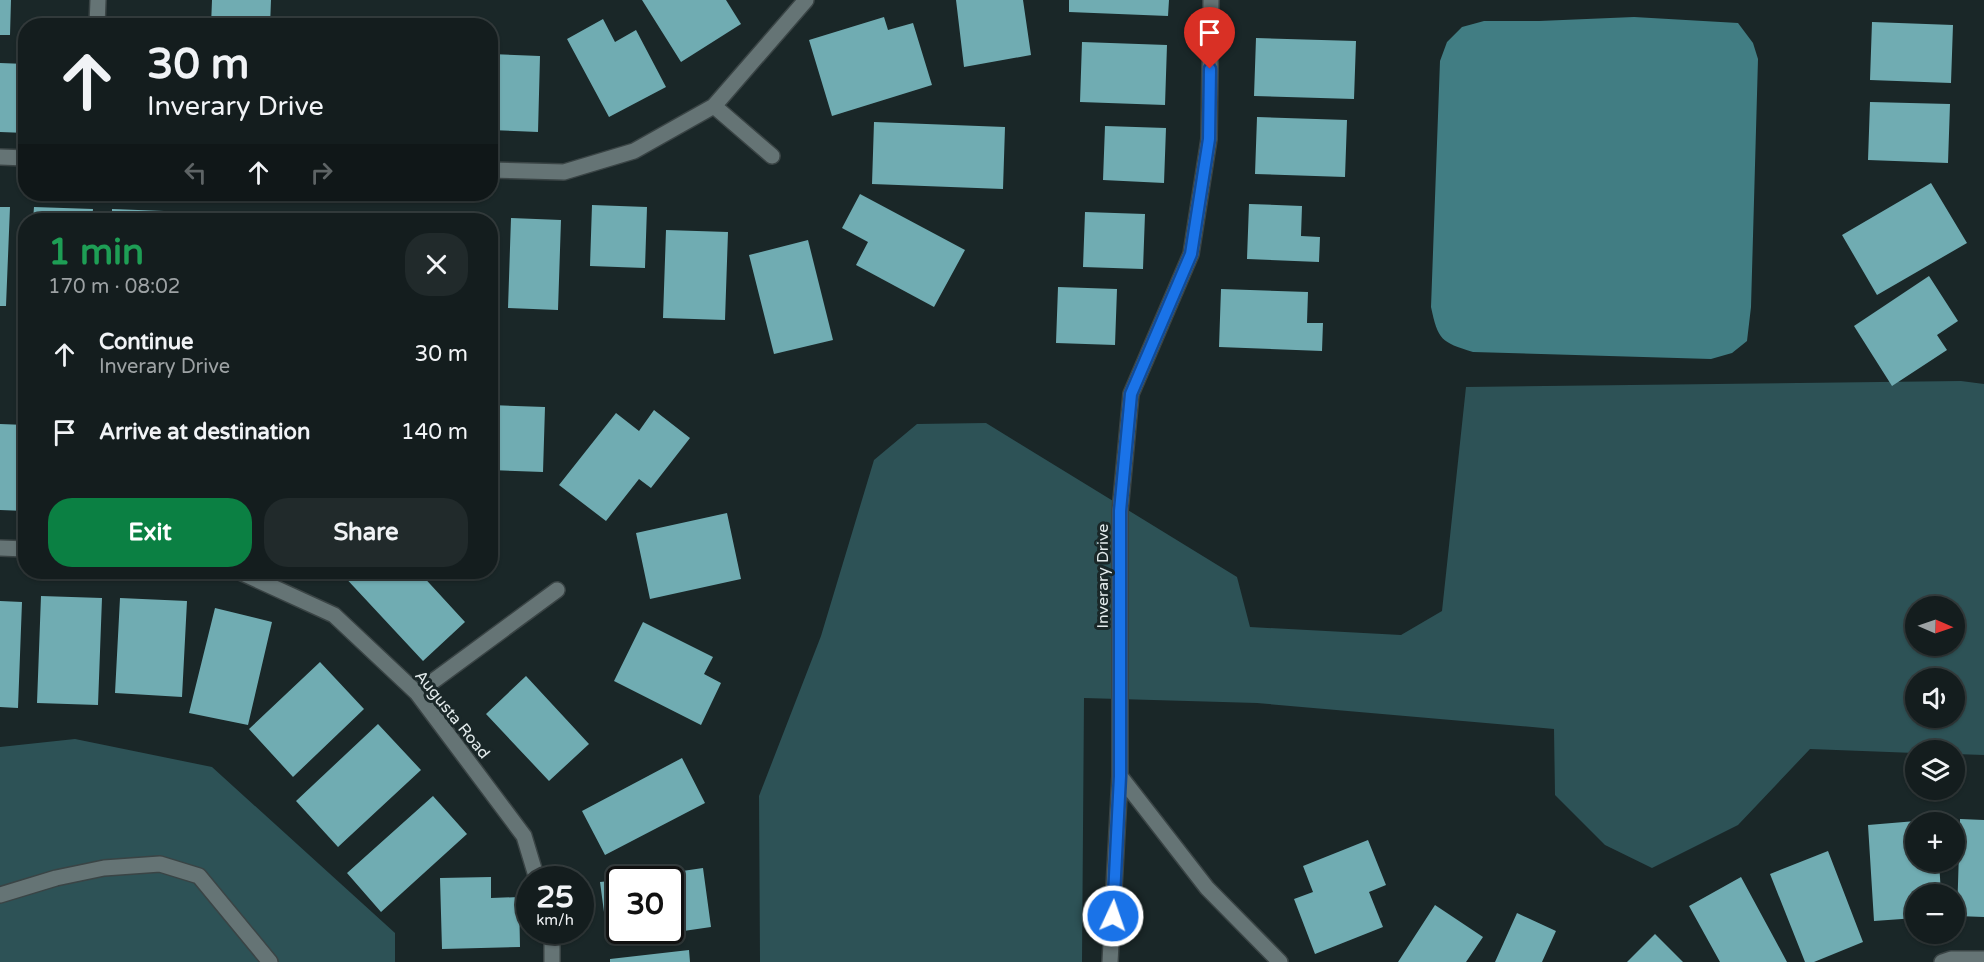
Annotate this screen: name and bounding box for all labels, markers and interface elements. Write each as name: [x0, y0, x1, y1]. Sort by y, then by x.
pin: [1184, 7, 1235, 69]
icon: arrive: [1193, 16, 1226, 49]
text: 30 m: [147, 39, 249, 90]
icon: ahead: [48, 42, 126, 120]
text: Inverary Drive: [147, 90, 324, 123]
icon: left: [179, 156, 212, 189]
icon: ahead: [242, 156, 275, 189]
icon: right: [305, 156, 338, 189]
text: 1 min: [48, 231, 144, 274]
button: close: [405, 233, 468, 296]
text: 170 m · 08:02: [48, 275, 180, 299]
text: Continue: [99, 329, 194, 355]
icon: ahead: [48, 338, 81, 371]
text: 30 m: [414, 341, 468, 367]
text: Inverary Drive: [99, 355, 230, 379]
icon: arrive: [48, 416, 81, 449]
text: Arrive at destination: [99, 419, 310, 445]
text: 140 m: [401, 419, 468, 445]
button: Exit: [48, 498, 252, 567]
button: Share: [264, 498, 468, 567]
street label: Inverary Drive: [1093, 524, 1113, 628]
north arrow: [1905, 596, 1965, 656]
map controls: [1905, 596, 1965, 944]
street label: Augusta Road: [410, 666, 494, 763]
button: sound: [1905, 668, 1965, 728]
button: layers: [1905, 740, 1965, 800]
button: +: [1905, 812, 1965, 872]
speed limit sign: 30: [606, 866, 684, 944]
text: 25: [536, 879, 574, 916]
position arrow: [1081, 884, 1145, 948]
button: −: [1905, 884, 1965, 944]
text: km/h: [536, 911, 574, 929]

